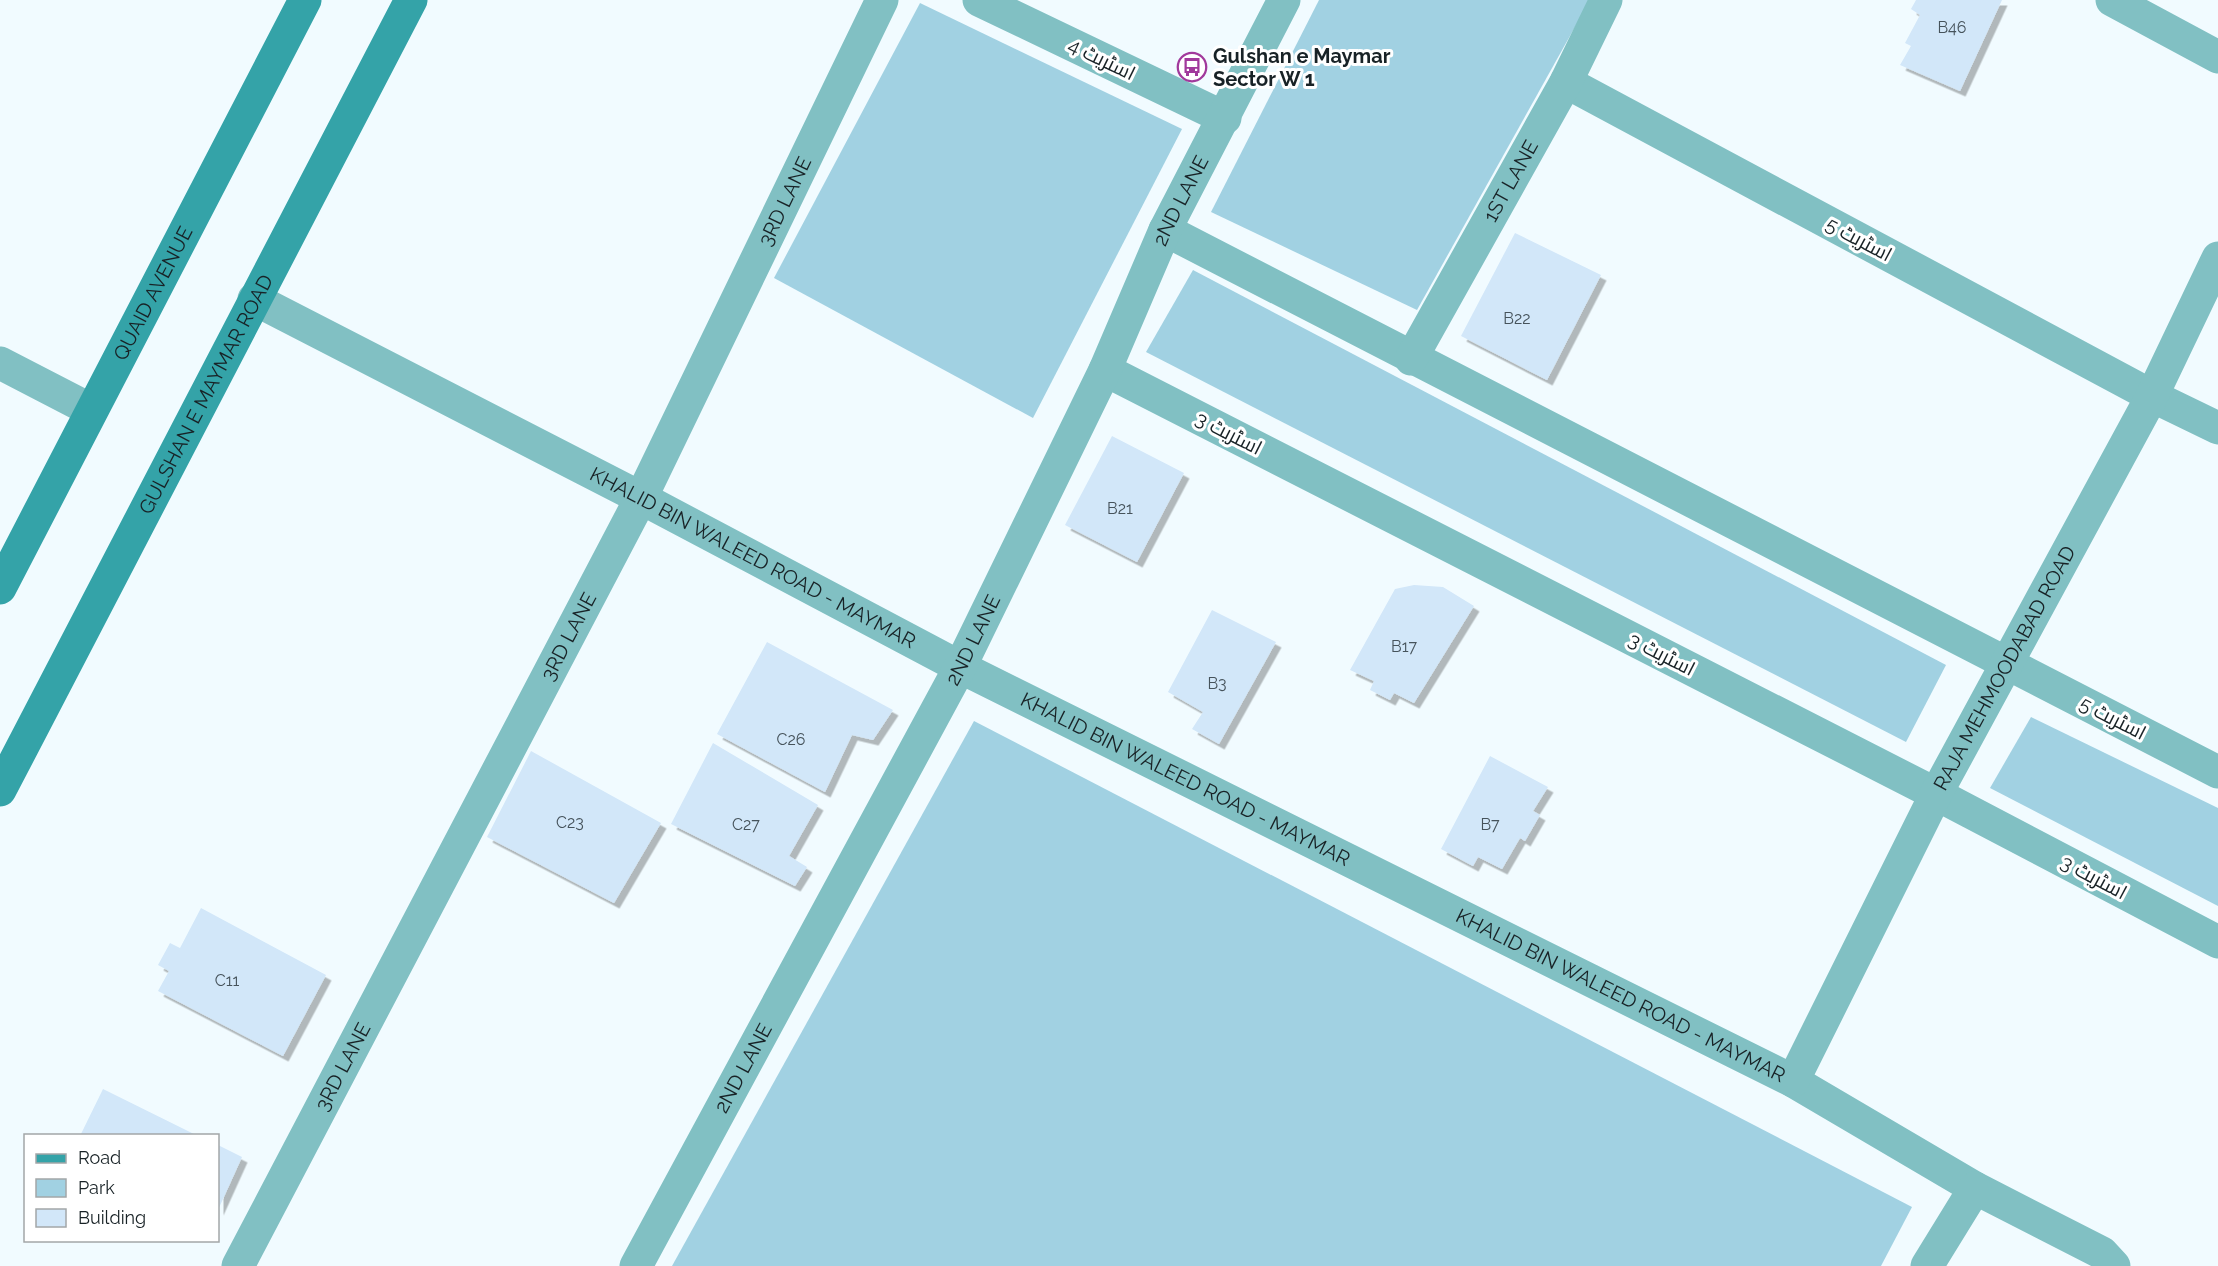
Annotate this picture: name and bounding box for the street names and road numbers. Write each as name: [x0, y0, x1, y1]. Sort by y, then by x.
street label: اسٹریٹ 4: [1065, 33, 1139, 85]
street label: 1ST LANE: [1478, 136, 1543, 226]
street label: 2ND LANE: [1148, 151, 1213, 249]
street label: 3RD LANE: [753, 153, 816, 250]
street label: اسٹریٹ 5: [1822, 212, 1896, 266]
street label: QUAID AVENUE: [108, 222, 198, 364]
street label: GULSHAN E MAYMAR ROAD: [134, 271, 278, 518]
street label: اسٹریٹ 3: [1192, 406, 1266, 460]
street label: KHALID BIN WALEED ROAD - MAYMAR: [586, 462, 920, 653]
street label: RAJA MEHMOODABAD ROAD: [1928, 542, 2080, 794]
street label: 3RD LANE: [535, 588, 601, 685]
street label: 2ND LANE: [940, 591, 1005, 689]
street label: اسٹریٹ 3: [1625, 627, 1699, 681]
street label: KHALID BIN WALEED ROAD - MAYMAR: [1017, 687, 1354, 871]
street label: اسٹریٹ 5: [2076, 691, 2150, 745]
street label: اسٹریٹ 3: [2057, 850, 2131, 904]
street label: KHALID BIN WALEED ROAD - MAYMAR: [1452, 903, 1789, 1087]
street label: 3RD LANE: [310, 1019, 375, 1115]
street label: 2ND LANE: [709, 1019, 777, 1117]

